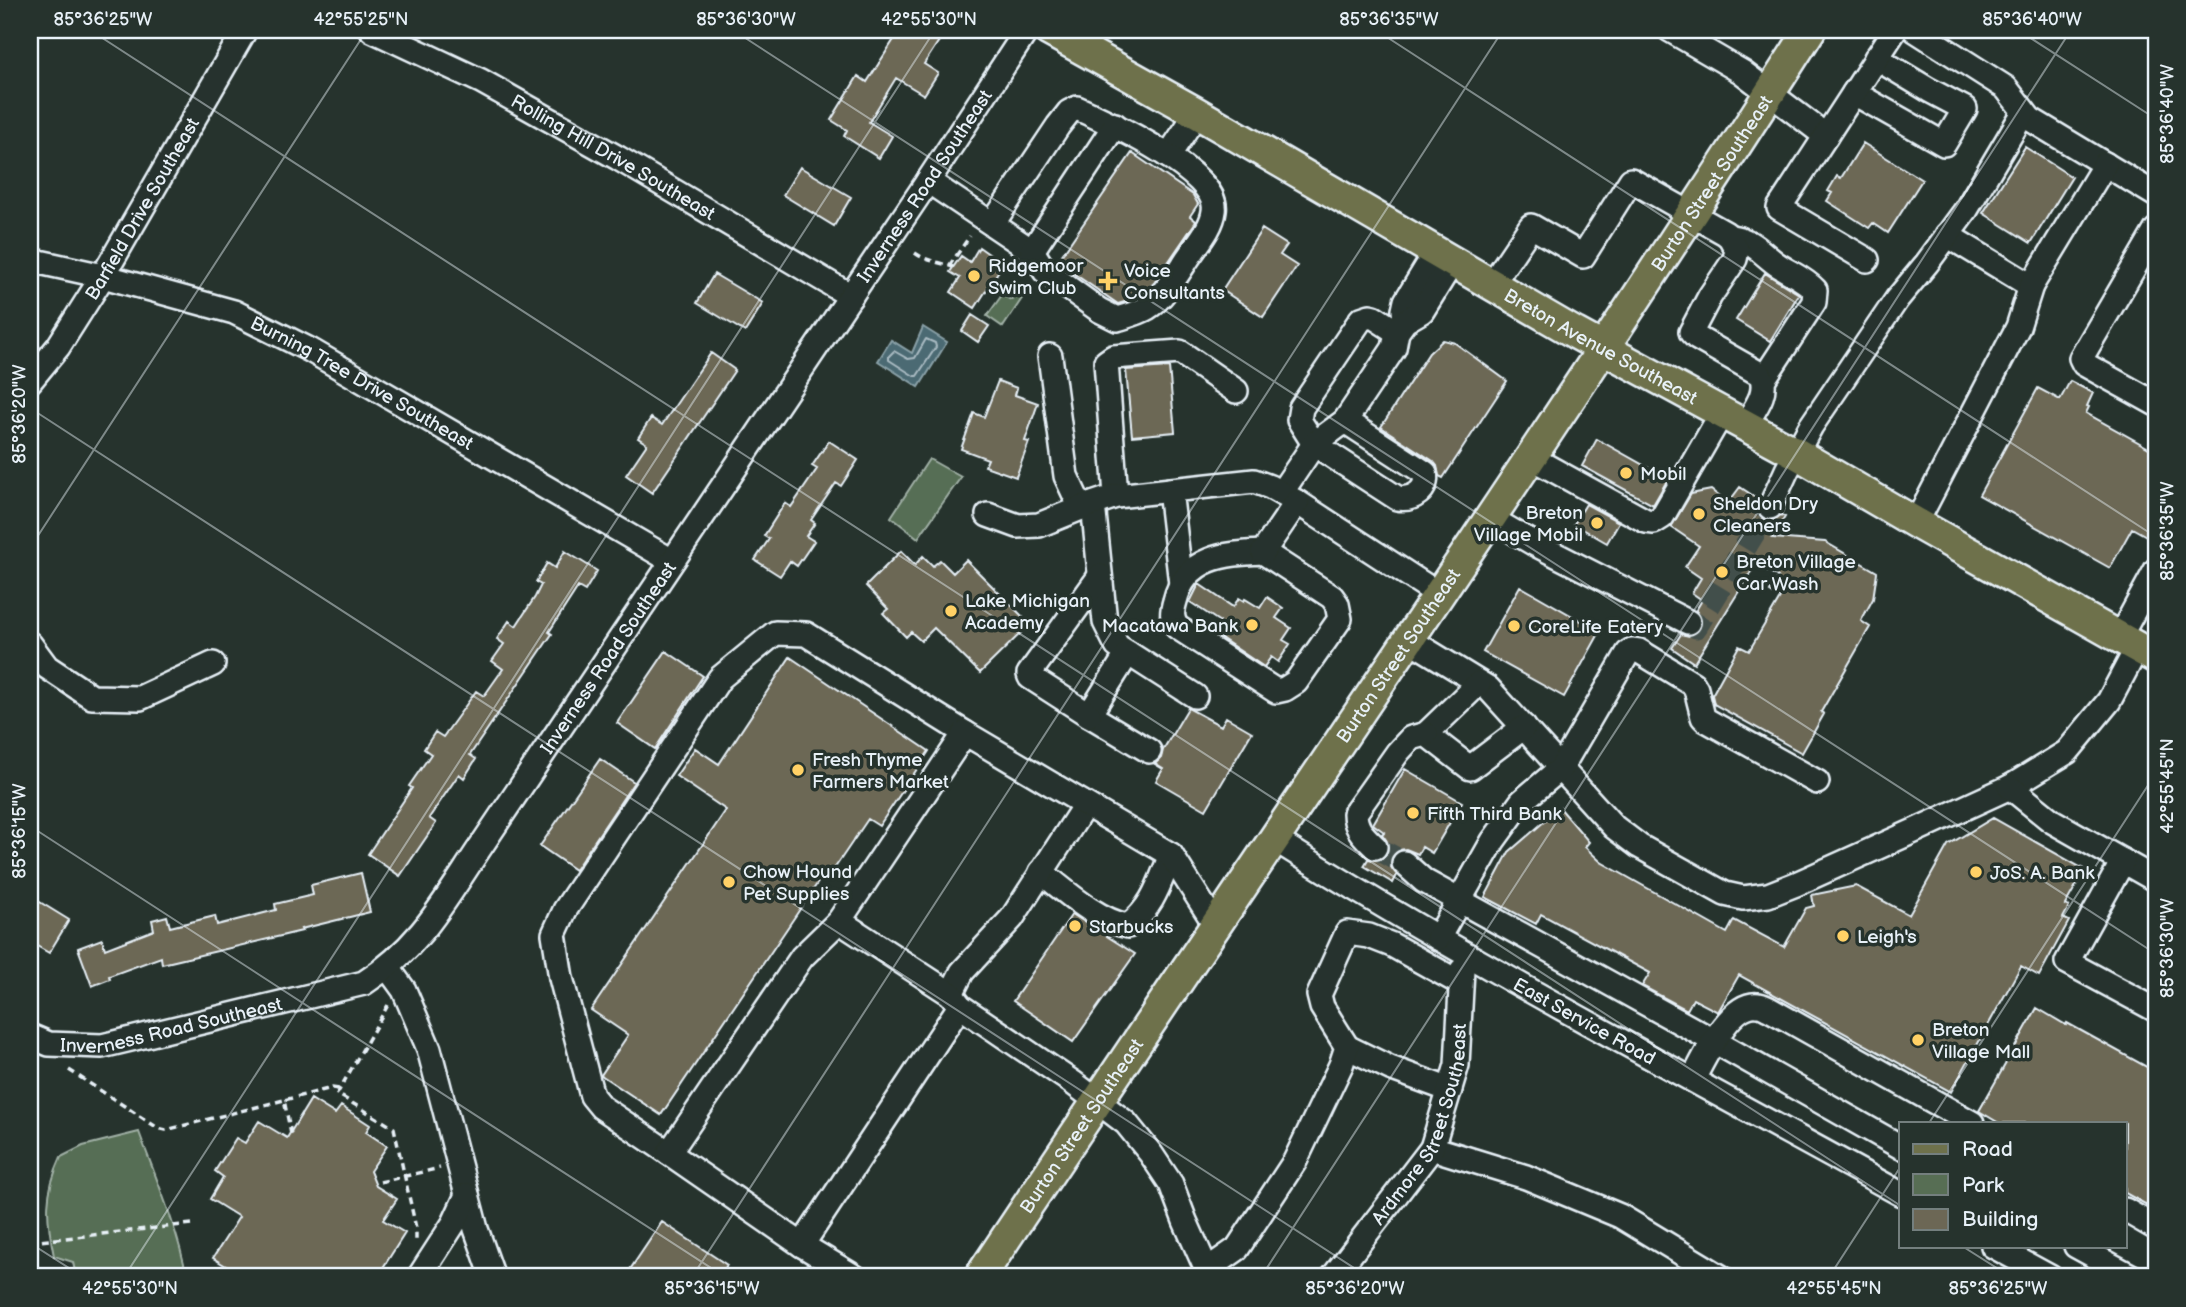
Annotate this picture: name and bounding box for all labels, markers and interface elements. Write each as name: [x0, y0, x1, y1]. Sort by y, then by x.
text: 85°36'25"W: [53, 9, 153, 30]
text: 42°55'25"N: [313, 9, 409, 30]
text: 85°36'30"W: [696, 9, 796, 30]
text: 42°55'30"N: [881, 9, 977, 30]
text: 85°36'35"W: [1339, 9, 1439, 30]
text: 85°36'40"W: [1982, 9, 2082, 30]
text: 85°36'40"W: [2157, 64, 2178, 164]
street label: Inverness Road Southeast: [853, 86, 998, 287]
street label: Rolling Hill Drive Southeast: [507, 90, 719, 226]
street label: Burton Street Southeast: [1647, 91, 1778, 276]
street label: Barfield Drive Southeast: [81, 114, 205, 305]
place label: Ridgemoor Swim Club: [988, 255, 1084, 300]
place label: Voice Consultants: [1124, 260, 1225, 305]
marker: Ridgemoor Swim Club: [966, 268, 982, 284]
marker: Voice Consultants: [1098, 271, 1118, 291]
street label: Breton Avenue Southeast: [1500, 284, 1701, 410]
street label: Burning Tree Drive Southeast: [246, 312, 477, 456]
text: 85°36'20"W: [9, 364, 30, 464]
place label: Mobil: [1640, 463, 1687, 486]
marker: Mobil: [1618, 465, 1634, 481]
text: 85°36'35"W: [2157, 481, 2178, 581]
place label: Sheldon Dry Cleaners: [1713, 493, 1819, 538]
place label: Breton Village Mobil: [1474, 502, 1583, 547]
marker: Sheldon Dry Cleaners: [1691, 506, 1707, 522]
marker: Breton Village Mobil: [1589, 515, 1605, 531]
place label: Breton Village Car Wash: [1736, 551, 1856, 596]
street label: Inverness Road Southeast: [536, 558, 682, 759]
street label: Burton Street Southeast: [1332, 564, 1466, 748]
marker: Breton Village Car Wash: [1714, 564, 1730, 580]
place label: Lake Michigan Academy: [965, 590, 1090, 635]
marker: Lake Michigan Academy: [943, 603, 959, 619]
place label: Macatawa Bank: [1102, 615, 1239, 638]
place label: CoreLife Eatery: [1528, 616, 1664, 639]
marker: Macatawa Bank: [1244, 617, 1260, 633]
marker: CoreLife Eatery: [1506, 618, 1522, 634]
text: 42°55'45"N: [2157, 738, 2178, 834]
place label: Fresh Thyme Farmers Market: [812, 749, 949, 794]
marker: Fresh Thyme Farmers Market: [790, 762, 806, 778]
text: 85°36'15"W: [9, 783, 30, 879]
place label: Fifth Third Bank: [1427, 803, 1562, 826]
marker: Fifth Third Bank: [1405, 805, 1421, 821]
place label: Chow Hound Pet Supplies: [743, 861, 852, 906]
place label: JoS. A. Bank: [1990, 862, 2095, 885]
marker: JoS. A. Bank: [1968, 864, 1984, 880]
marker: Chow Hound Pet Supplies: [721, 874, 737, 890]
text: 85°36'30"W: [2157, 898, 2178, 998]
place label: Starbucks: [1089, 916, 1173, 939]
marker: Starbucks: [1067, 918, 1083, 934]
place label: Leigh's: [1857, 926, 1917, 949]
marker: Leigh's: [1835, 928, 1851, 944]
street label: East Service Road: [1509, 973, 1659, 1071]
street label: Inverness Road Southeast: [60, 993, 285, 1059]
place label: Breton Village Mall: [1932, 1019, 2030, 1064]
street label: Ardmore Street Southeast: [1367, 1023, 1472, 1230]
marker: Breton Village Mall: [1910, 1032, 1926, 1048]
street label: Burton Street Southeast: [1016, 1035, 1149, 1218]
legend: [1899, 1122, 2126, 1248]
text: Road: [1962, 1137, 2013, 1162]
text: Park: [1962, 1173, 2005, 1198]
text: Building: [1962, 1207, 2038, 1232]
text: 42°55'30"N: [82, 1278, 178, 1299]
text: 85°36'15"W: [664, 1278, 760, 1299]
text: 85°36'20"W: [1305, 1278, 1405, 1299]
text: 42°55'45"N: [1786, 1278, 1882, 1299]
text: 85°36'25"W: [1948, 1278, 2048, 1299]

